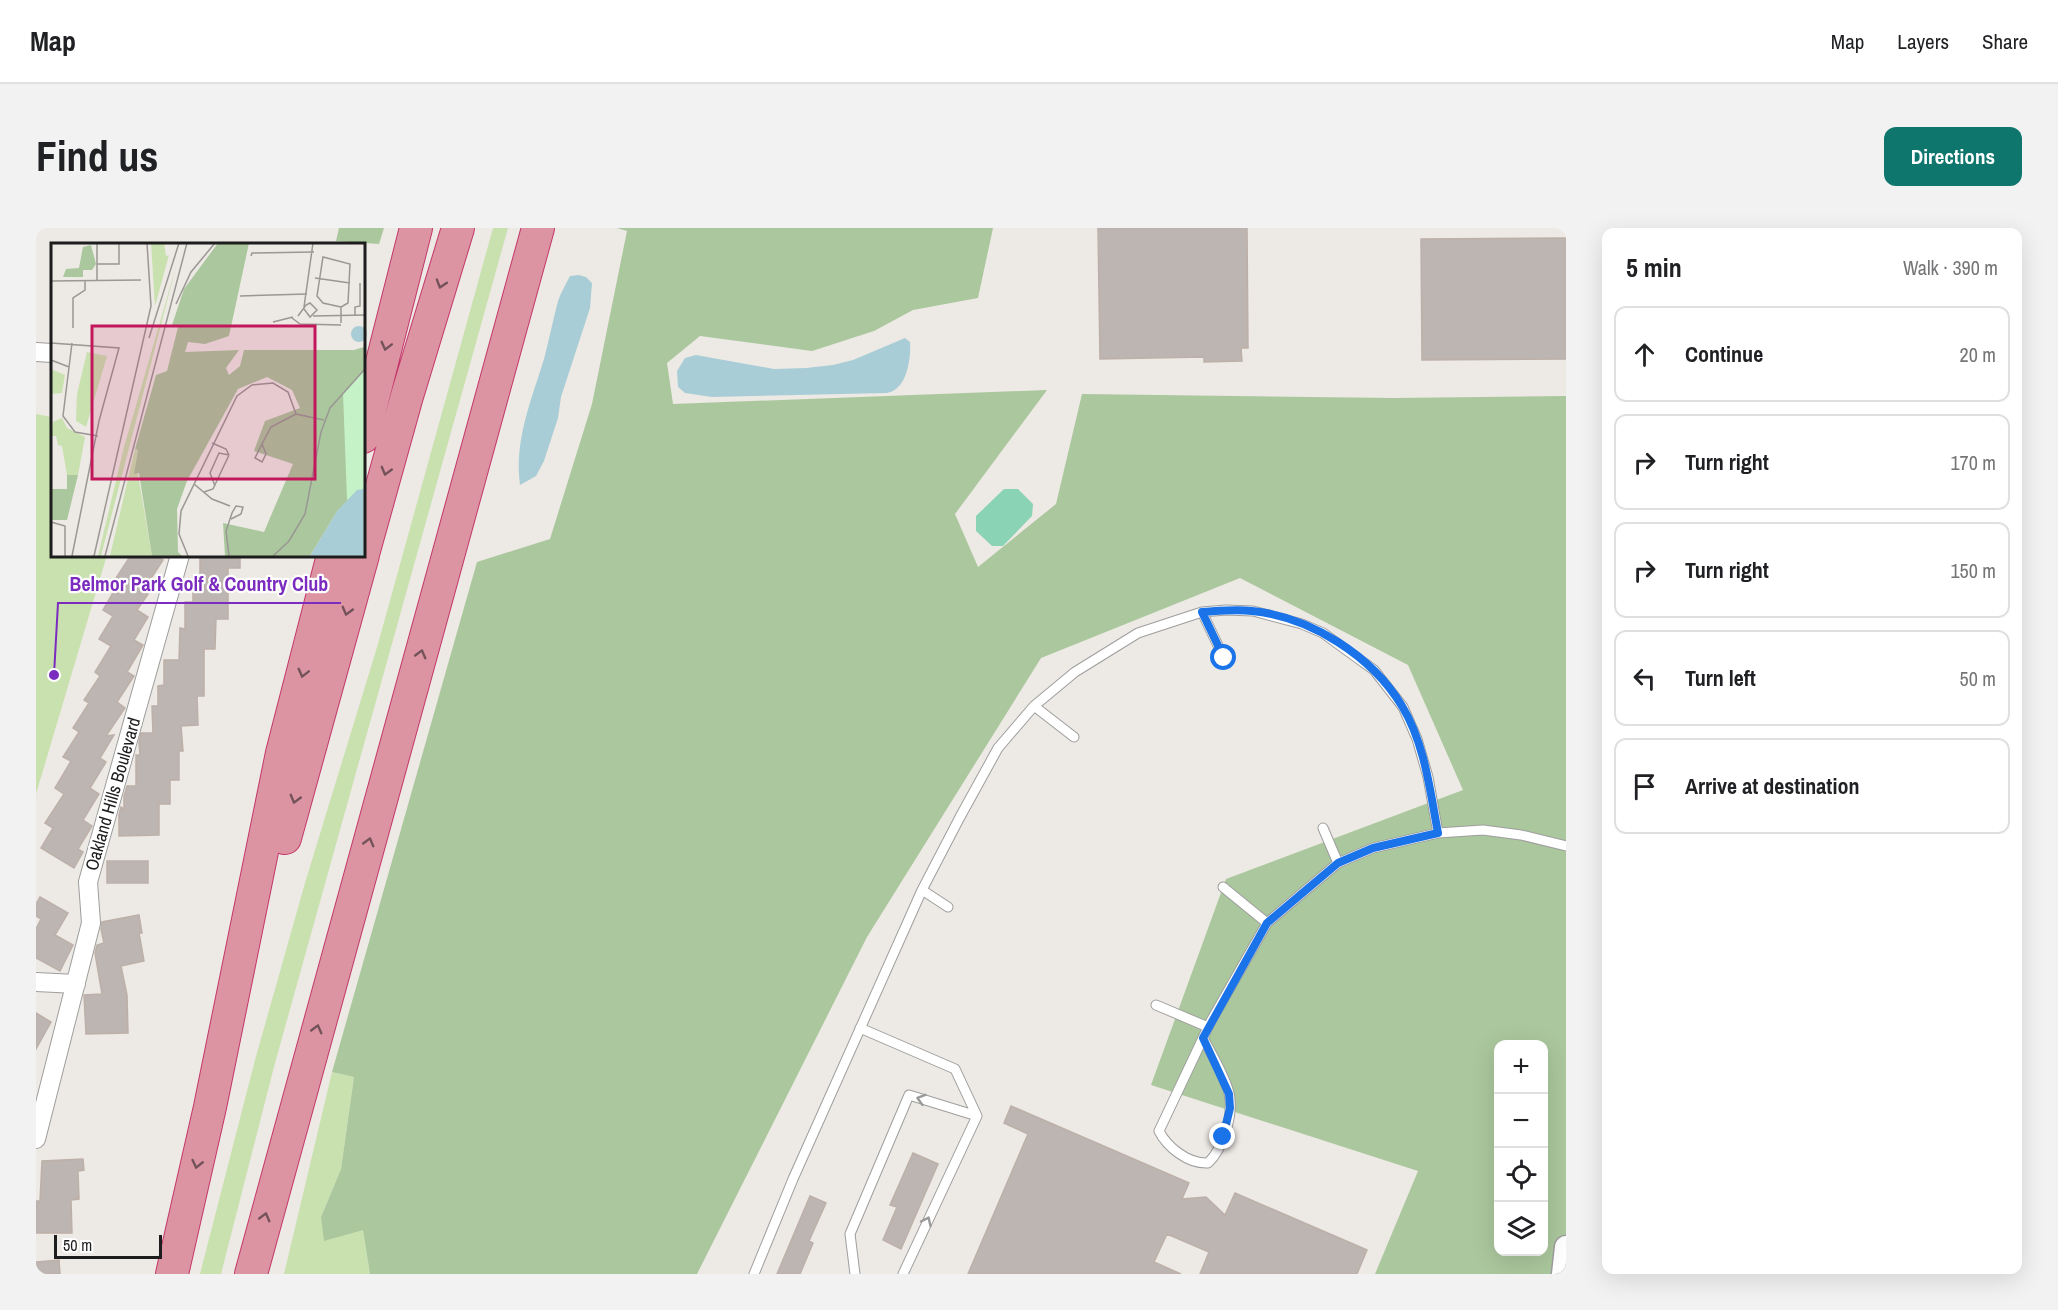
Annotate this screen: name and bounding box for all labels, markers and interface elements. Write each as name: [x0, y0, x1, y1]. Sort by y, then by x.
text: Map: [30, 22, 76, 60]
text: Map: [1831, 27, 1864, 56]
text: Layers: [1897, 27, 1949, 56]
text: Share: [1982, 27, 2028, 56]
button: Directions: [1884, 127, 2022, 186]
text: Find us: [36, 128, 158, 184]
inset map: [51, 243, 364, 556]
text: 5 min: [1626, 250, 1682, 285]
text: Walk · 390 m: [1903, 254, 1998, 281]
one-way arrow: [436, 278, 448, 289]
icon: ahead: [1628, 338, 1661, 371]
text: Continue: [1685, 339, 1763, 369]
one-way arrow: [381, 341, 394, 351]
text: 20 m: [1960, 341, 1996, 368]
icon: right: [1628, 446, 1661, 479]
text: Turn right: [1685, 447, 1769, 477]
text: 170 m: [1950, 449, 1996, 476]
one-way arrow: [381, 465, 393, 476]
icon: right: [1628, 554, 1661, 587]
text: Turn right: [1685, 555, 1769, 585]
text: 150 m: [1950, 557, 1996, 584]
callout: Belmor Park Golf & Country Club: [58, 565, 341, 603]
text: Belmor Park Golf & Country Club: [70, 570, 328, 597]
one-way arrow: [342, 606, 354, 616]
route start: [1210, 644, 1236, 670]
one-way arrow: [414, 649, 426, 659]
icon: left: [1628, 662, 1661, 695]
text: Turn left: [1685, 663, 1756, 693]
text: 50 m: [1960, 665, 1996, 692]
one-way arrow: [298, 667, 310, 678]
street label: Oakland Hills Boulevard: [79, 714, 146, 873]
icon: arrive: [1628, 770, 1661, 803]
text: Arrive at destination: [1685, 771, 1859, 801]
one-way arrow: [290, 794, 303, 804]
one-way arrow: [362, 837, 375, 847]
one-way arrow: [310, 1025, 323, 1035]
map controls: [1494, 1040, 1548, 1256]
button: +: [1494, 1040, 1548, 1094]
one-way arrow: [916, 1094, 926, 1106]
button: −: [1494, 1094, 1548, 1148]
route end: [1209, 1123, 1235, 1149]
button: locate: [1494, 1148, 1548, 1202]
one-way arrow: [192, 1159, 205, 1169]
button: layers: [1494, 1202, 1548, 1256]
one-way arrow: [258, 1213, 271, 1223]
one-way arrow: [920, 1216, 932, 1227]
scale bar: [54, 1232, 162, 1260]
text: 50 m: [63, 1234, 92, 1256]

